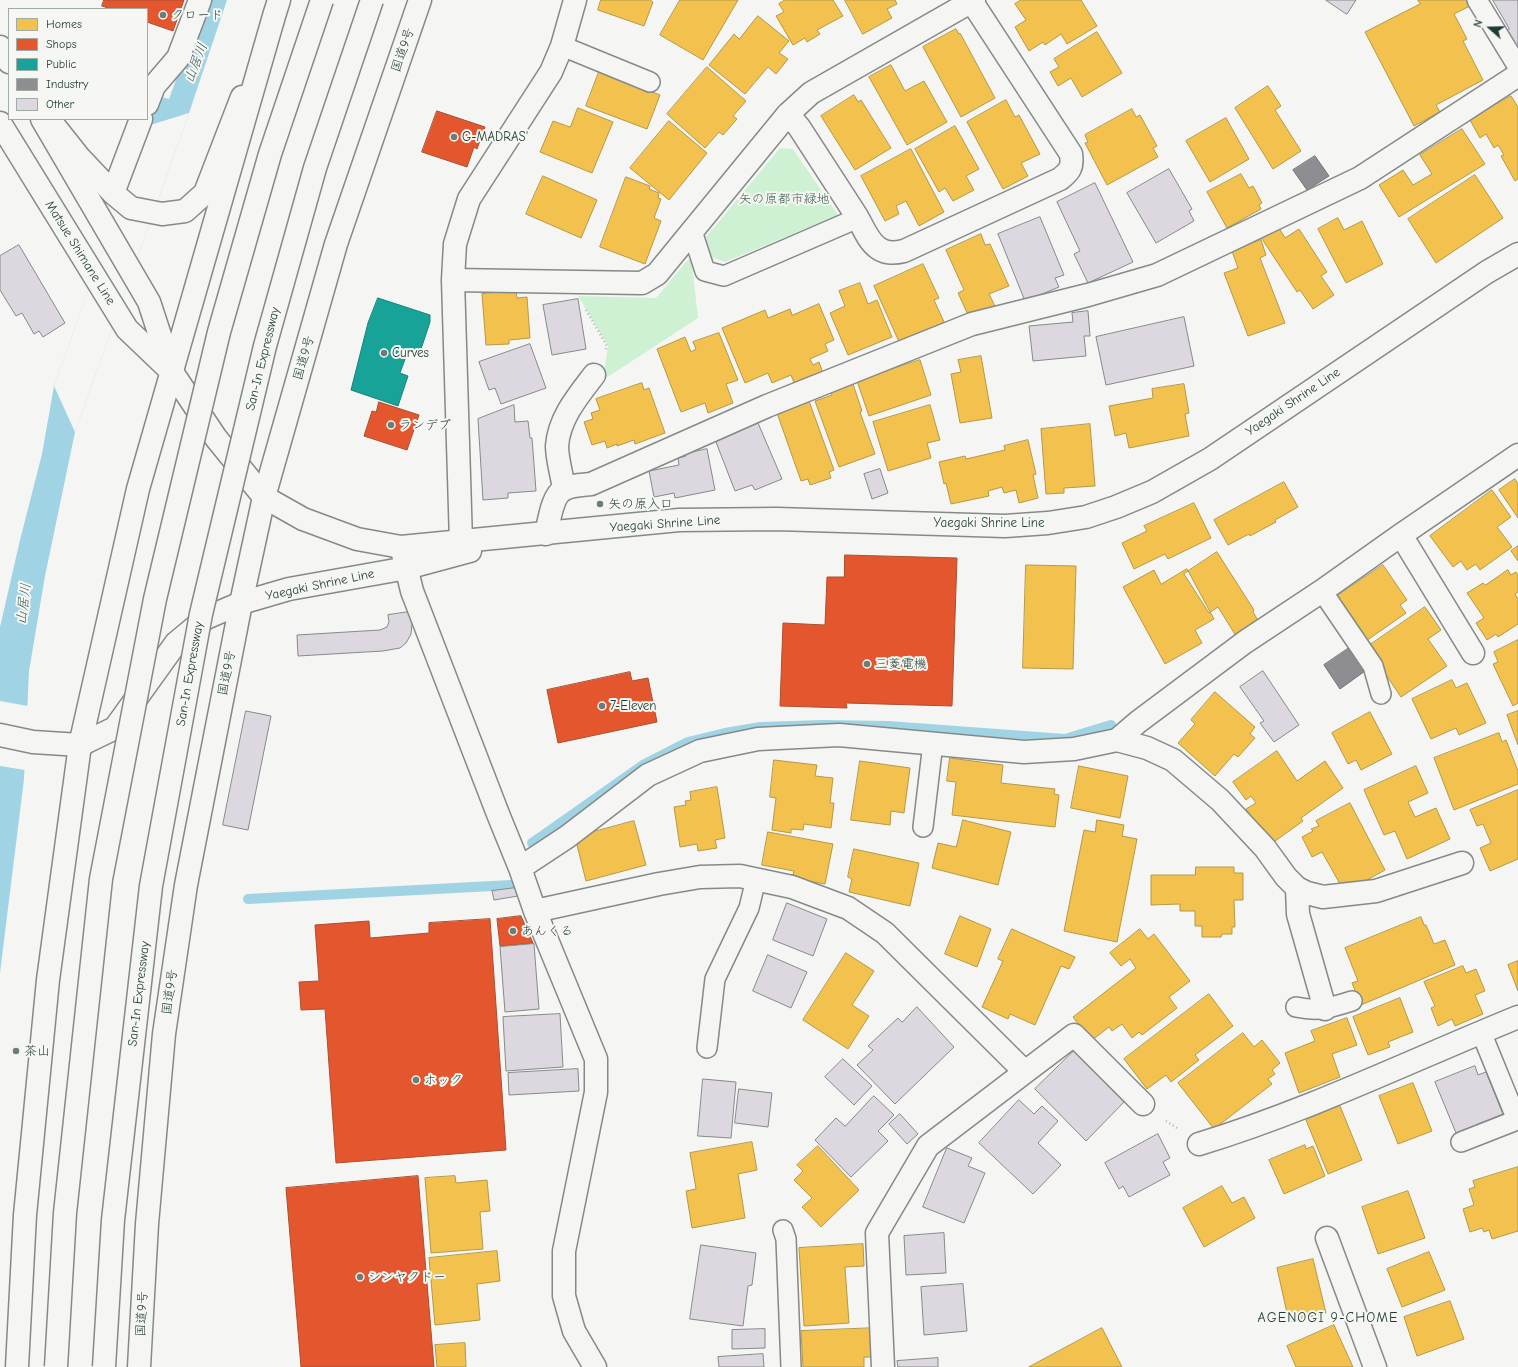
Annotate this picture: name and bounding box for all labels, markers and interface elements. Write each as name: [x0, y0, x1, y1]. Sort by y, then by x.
place label: クロード: [171, 7, 223, 23]
legend: [8, 8, 148, 120]
north arrow: [1470, 8, 1510, 48]
marker: クロード: [158, 10, 168, 20]
text: Homes: [46, 17, 82, 31]
text: N: [1471, 18, 1486, 29]
street label: 国道9号: [388, 26, 418, 74]
text: Shops: [46, 37, 77, 51]
water label: 山居川: [181, 40, 211, 86]
text: Public: [46, 57, 76, 71]
text: Industry: [46, 77, 88, 91]
text: Other: [46, 97, 74, 111]
place label: G-MADRAS': [462, 129, 528, 145]
marker: G-MADRAS': [449, 132, 459, 142]
park label: 矢の原都市緑地: [739, 191, 829, 207]
street label: Matsue Shimane Line: [42, 198, 118, 308]
street label: San-In Expressway: [243, 306, 283, 412]
street label: 国道9号: [290, 334, 318, 382]
place label: Curves: [392, 345, 429, 361]
marker: Curves: [379, 348, 389, 358]
street label: Yaegaki Shrine Line: [1243, 365, 1343, 439]
place label: ランデブ: [399, 417, 451, 433]
marker: ランデブ: [386, 420, 396, 430]
place label: 矢の原入口: [608, 496, 673, 512]
marker: 矢の原入口: [595, 499, 605, 509]
street label: Yaegaki Shrine Line: [609, 512, 721, 536]
street label: Yaegaki Shrine Line: [934, 515, 1044, 531]
street label: Yaegaki Shrine Line: [264, 566, 376, 604]
water label: 山居川: [13, 582, 35, 626]
street label: San-In Expressway: [173, 620, 207, 728]
street label: 国道9号: [215, 649, 239, 697]
place label: 三菱電機: [875, 656, 927, 672]
marker: 三菱電機: [862, 659, 872, 669]
place label: 7-Eleven: [610, 698, 656, 714]
marker: 7-Eleven: [597, 701, 607, 711]
place label: あんくる: [521, 923, 573, 939]
marker: あんくる: [508, 926, 518, 936]
street label: San-In Expressway: [125, 940, 153, 1048]
street label: 国道9号: [159, 968, 181, 1016]
place label: 茶山: [24, 1043, 50, 1059]
marker: 茶山: [11, 1046, 21, 1056]
place label: ホック: [424, 1072, 463, 1088]
marker: ホック: [411, 1075, 421, 1085]
place label: シンヤクドー: [368, 1269, 446, 1285]
marker: シンヤクドー: [355, 1272, 365, 1282]
street label: 国道9号: [133, 1291, 151, 1337]
district label: AGENOGI 9-CHOME: [1258, 1310, 1398, 1326]

